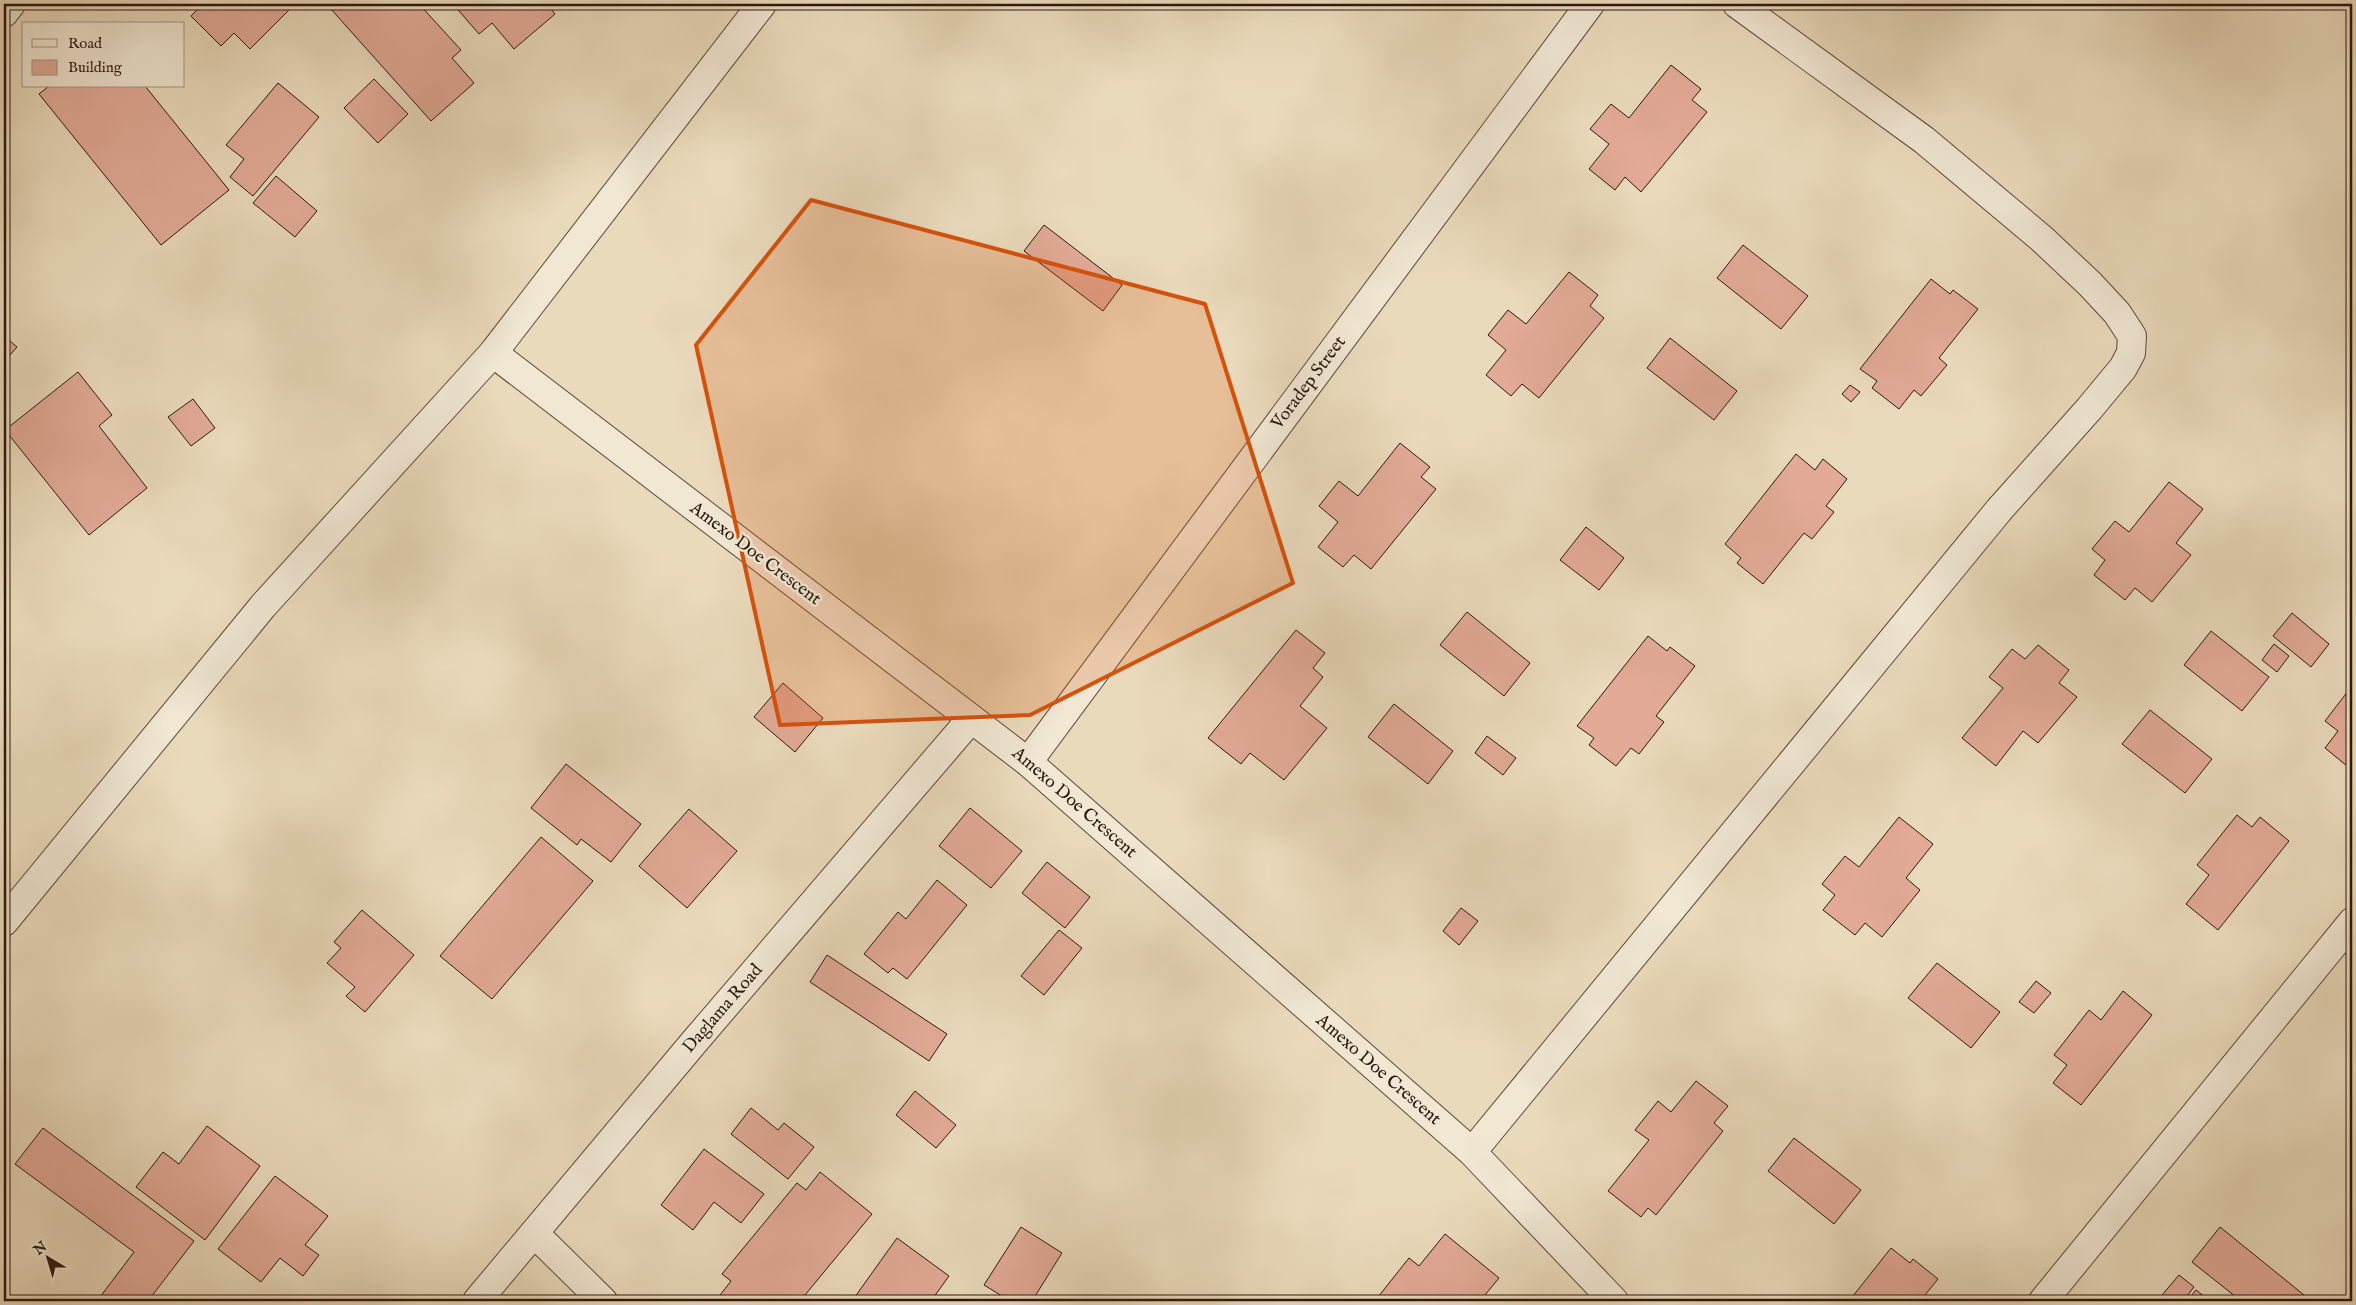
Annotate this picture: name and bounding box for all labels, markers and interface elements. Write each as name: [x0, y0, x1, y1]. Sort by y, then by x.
legend: [22, 22, 185, 88]
text: Road: [68, 34, 103, 53]
text: Building: [68, 58, 123, 77]
street label: Voradep Street: [1266, 332, 1352, 435]
street label: Amexo Doe Crescent: [684, 497, 825, 611]
street label: Amexo Doe Crescent: [1006, 742, 1141, 864]
street label: Daglama Road: [678, 959, 768, 1058]
street label: Amexo Doe Crescent: [1310, 1009, 1445, 1131]
north arrow: [22, 1232, 72, 1282]
text: N: [30, 1238, 51, 1260]

